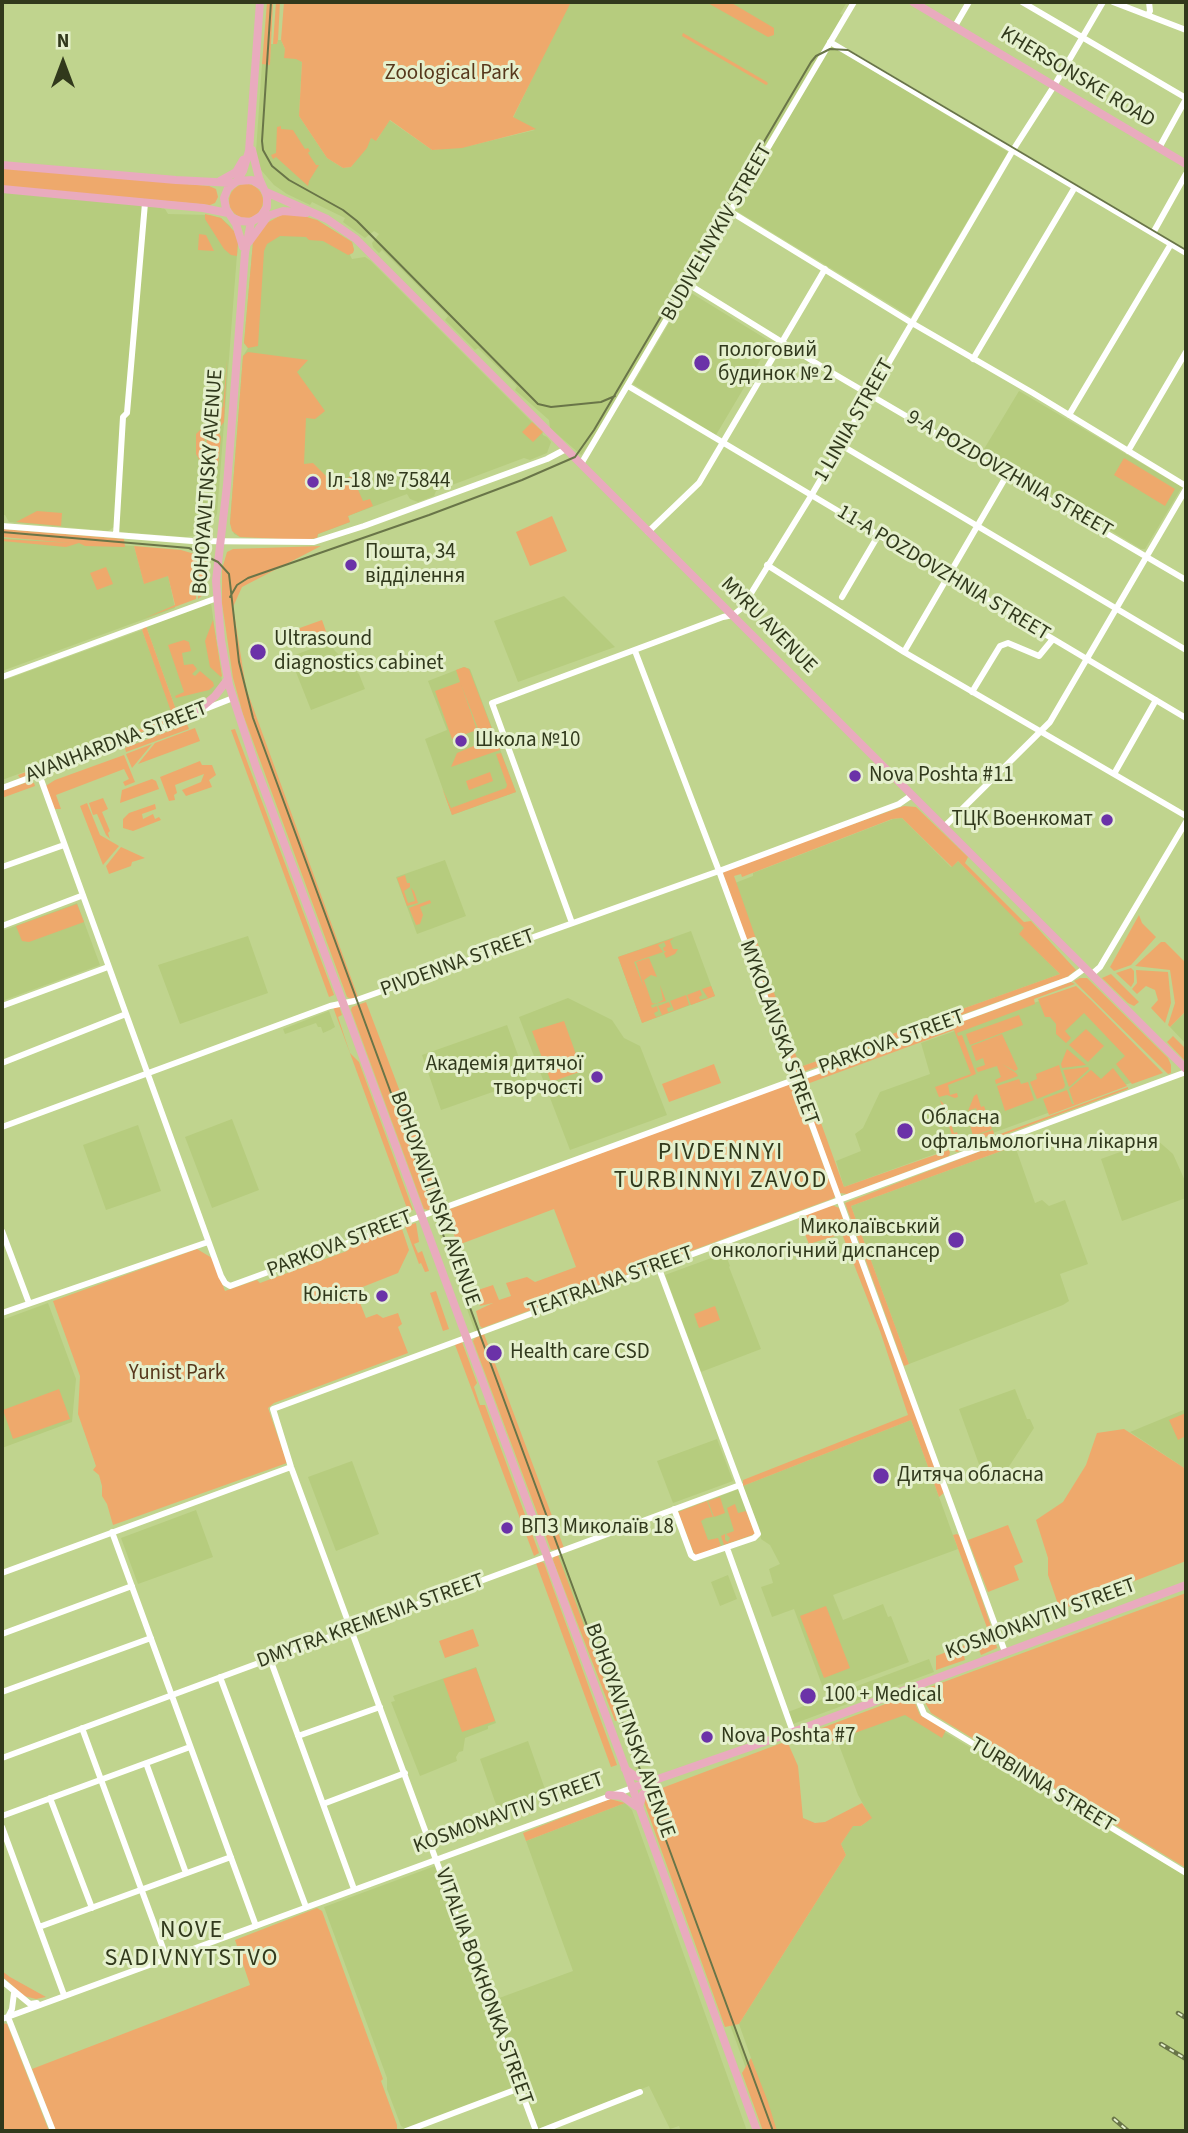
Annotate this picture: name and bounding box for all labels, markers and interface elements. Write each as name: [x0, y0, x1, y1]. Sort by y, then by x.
street label: KHERSONSKE ROAD: [995, 22, 1159, 134]
north arrow: [28, 28, 98, 98]
text: N: [57, 28, 69, 55]
park label: Zoological Park: [385, 61, 519, 87]
street label: BUDIVELNYKIV STREET: [657, 140, 779, 326]
place label: пологовий будинок № 2: [718, 338, 833, 388]
marker: пологовий будинок № 2: [692, 353, 712, 373]
street label: 1 LINIIA STREET: [810, 355, 900, 487]
street label: BOHOYAVLTNSKY AVENUE: [189, 368, 229, 596]
street label: 9-A POZDOVZHNIA STREET: [902, 406, 1116, 544]
place label: Іл-18 № 75844: [327, 469, 450, 495]
marker: Іл-18 № 75844: [305, 474, 321, 490]
street label: 11-A POZDOVZHNIA STREET: [832, 500, 1054, 648]
place label: Пошта, 34 відділення: [365, 540, 465, 590]
marker: Пошта, 34 відділення: [343, 557, 359, 573]
street label: MYRU AVENUE: [714, 572, 822, 680]
place label: Ultrasound diagnostics cabinet: [274, 627, 444, 677]
marker: Ultrasound diagnostics cabinet: [248, 642, 268, 662]
street label: AVANHARDNA STREET: [22, 697, 212, 789]
place label: Школа №10: [475, 728, 580, 754]
marker: Школа №10: [453, 733, 469, 749]
place label: Nova Poshta #11: [869, 763, 1014, 789]
marker: Nova Poshta #11: [847, 768, 863, 784]
place label: ТЦК Военкомат: [951, 807, 1093, 833]
marker: ТЦК Военкомат: [1099, 812, 1115, 828]
street label: PIVDENNA STREET: [377, 924, 539, 1004]
street label: MYKOLAIVSKA STREET: [733, 937, 823, 1129]
street label: PARKOVA STREET: [816, 1005, 968, 1081]
place label: Академія дитячої творчості: [426, 1052, 583, 1102]
marker: Академія дитячої творчості: [589, 1069, 605, 1085]
street label: BOHOYAVLTNSKY AVENUE: [383, 1088, 485, 1310]
place label: Обласна офтальмологічна лікарня: [921, 1106, 1158, 1156]
marker: Обласна офтальмологічна лікарня: [895, 1121, 915, 1141]
district label: PIVDENNYI TURBINNYI ZAVOD: [616, 1140, 826, 1196]
street label: PARKOVA STREET: [264, 1206, 416, 1284]
place label: Миколаївський онкологічний диспансер: [711, 1215, 940, 1265]
marker: Миколаївський онкологічний диспансер: [946, 1230, 966, 1250]
street label: TEATRALNA STREET: [525, 1241, 697, 1325]
place label: Юність: [303, 1283, 368, 1309]
marker: Юність: [374, 1288, 390, 1304]
place label: Health care CSD: [510, 1340, 650, 1366]
marker: Health care CSD: [484, 1343, 504, 1363]
park label: Yunist Park: [129, 1361, 225, 1387]
place label: Дитяча обласна: [897, 1463, 1044, 1489]
marker: Дитяча обласна: [871, 1466, 891, 1486]
place label: ВПЗ Миколаїв 18: [521, 1515, 674, 1541]
marker: ВПЗ Миколаїв 18: [499, 1520, 515, 1536]
street label: DMYTRA KREMENIA STREET: [254, 1569, 488, 1675]
street label: KOSMONAVTIV STREET: [942, 1574, 1140, 1666]
street label: BOHOYAVLTNSKY AVENUE: [578, 1620, 680, 1842]
place label: 100 + Medical: [824, 1683, 942, 1709]
marker: 100 + Medical: [798, 1686, 818, 1706]
place label: Nova Poshta #7: [721, 1724, 855, 1750]
marker: Nova Poshta #7: [699, 1729, 715, 1745]
street label: TURBINNA STREET: [965, 1733, 1119, 1839]
street label: KOSMONAVTIV STREET: [410, 1768, 608, 1860]
street label: VITALIIA BOKHONKA STREET: [428, 1865, 538, 2109]
district label: NOVE SADIVNYTSTVO: [106, 1918, 278, 1974]

